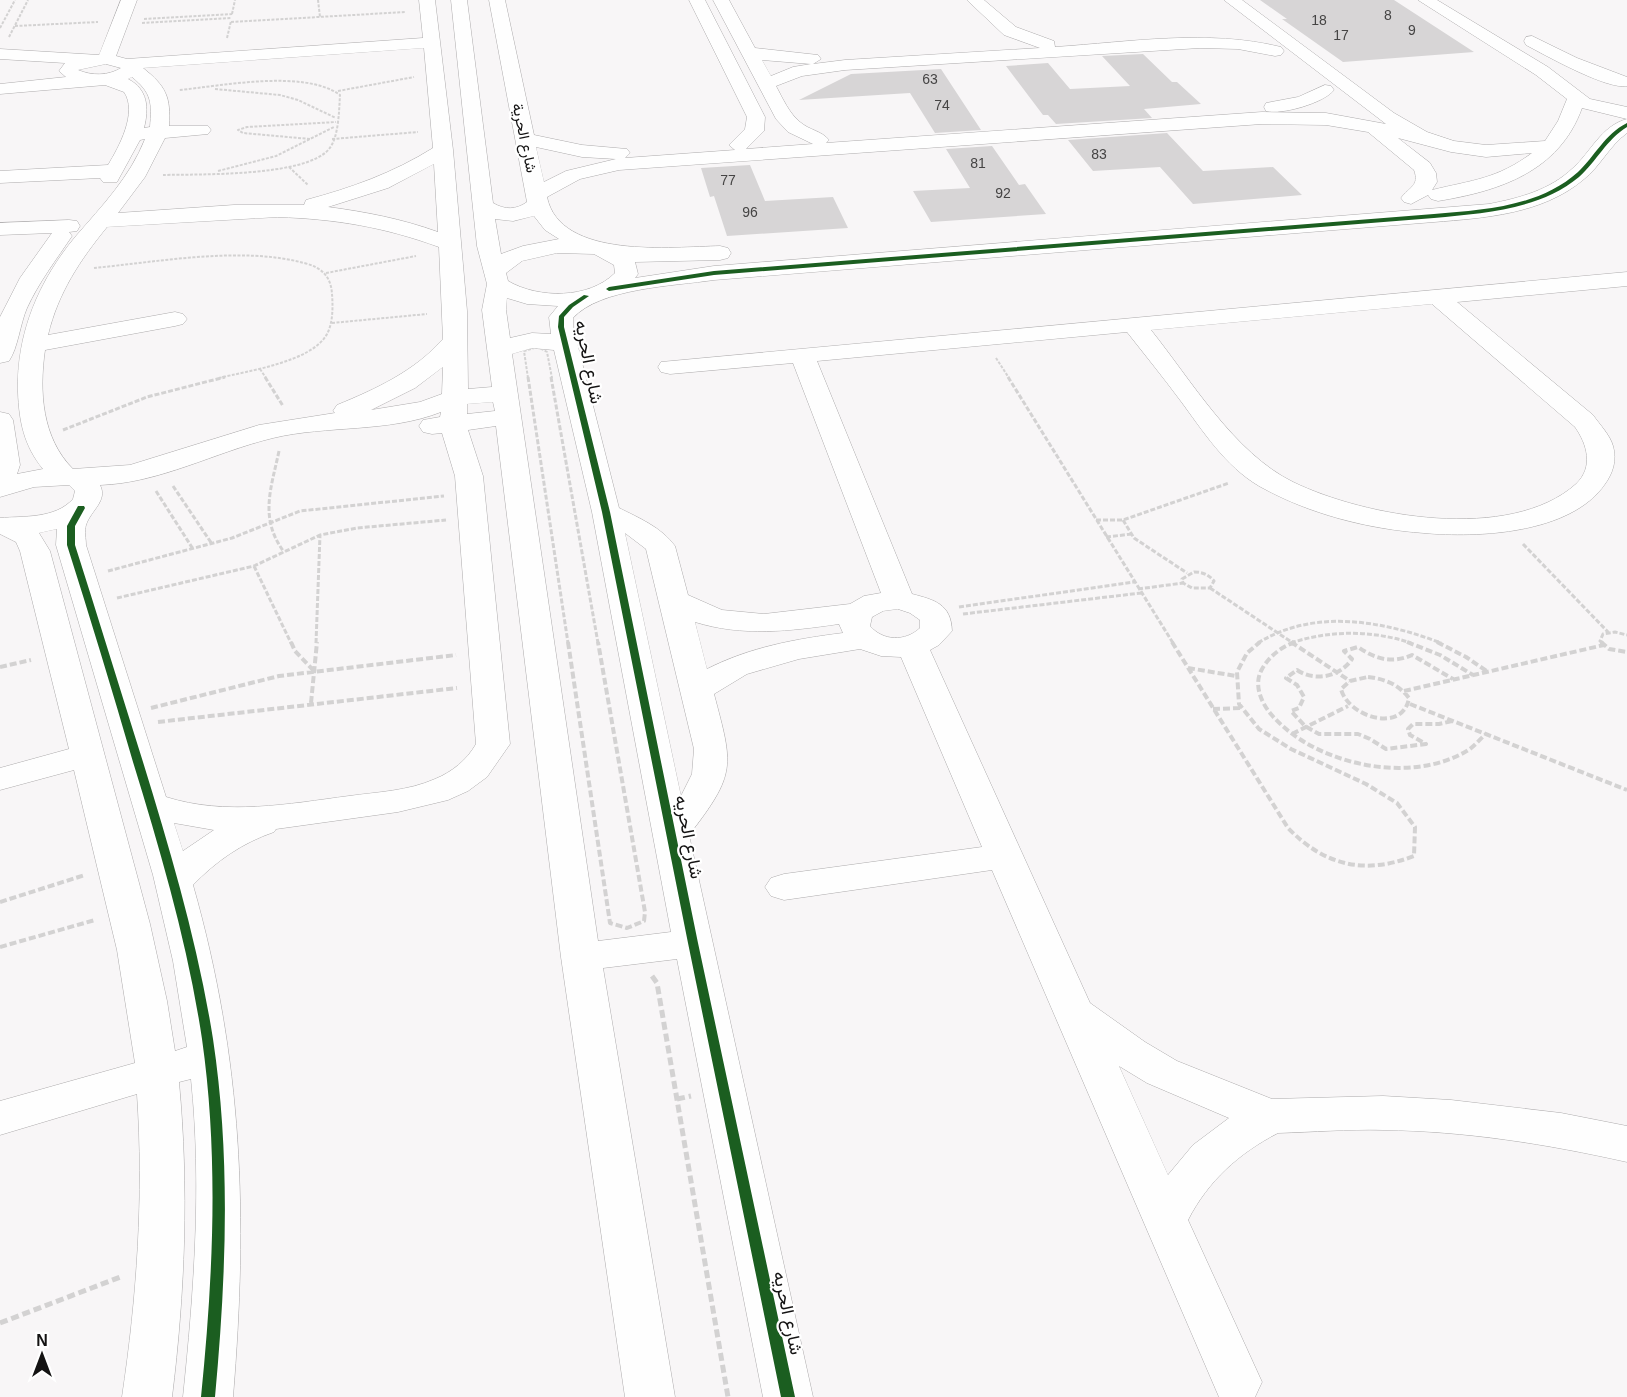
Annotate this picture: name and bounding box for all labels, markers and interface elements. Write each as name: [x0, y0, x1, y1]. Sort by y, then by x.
house number: 8: [1384, 7, 1392, 23]
house number: 18: [1311, 12, 1327, 28]
house number: 9: [1408, 22, 1416, 38]
house number: 17: [1333, 27, 1349, 43]
house number: 63: [922, 71, 938, 87]
house number: 74: [934, 97, 950, 113]
street label: شارع الحرية: [506, 102, 541, 175]
house number: 83: [1091, 146, 1107, 162]
house number: 81: [970, 155, 986, 171]
house number: 77: [720, 172, 736, 188]
house number: 92: [995, 185, 1011, 201]
house number: 96: [742, 204, 758, 220]
street label: شارع الحريه: [569, 319, 607, 406]
street label: شارع الحريه: [669, 794, 707, 881]
street label: شارع الحريه: [767, 1269, 807, 1357]
north arrow: [12, 1325, 72, 1385]
text: N: [36, 1332, 48, 1349]

